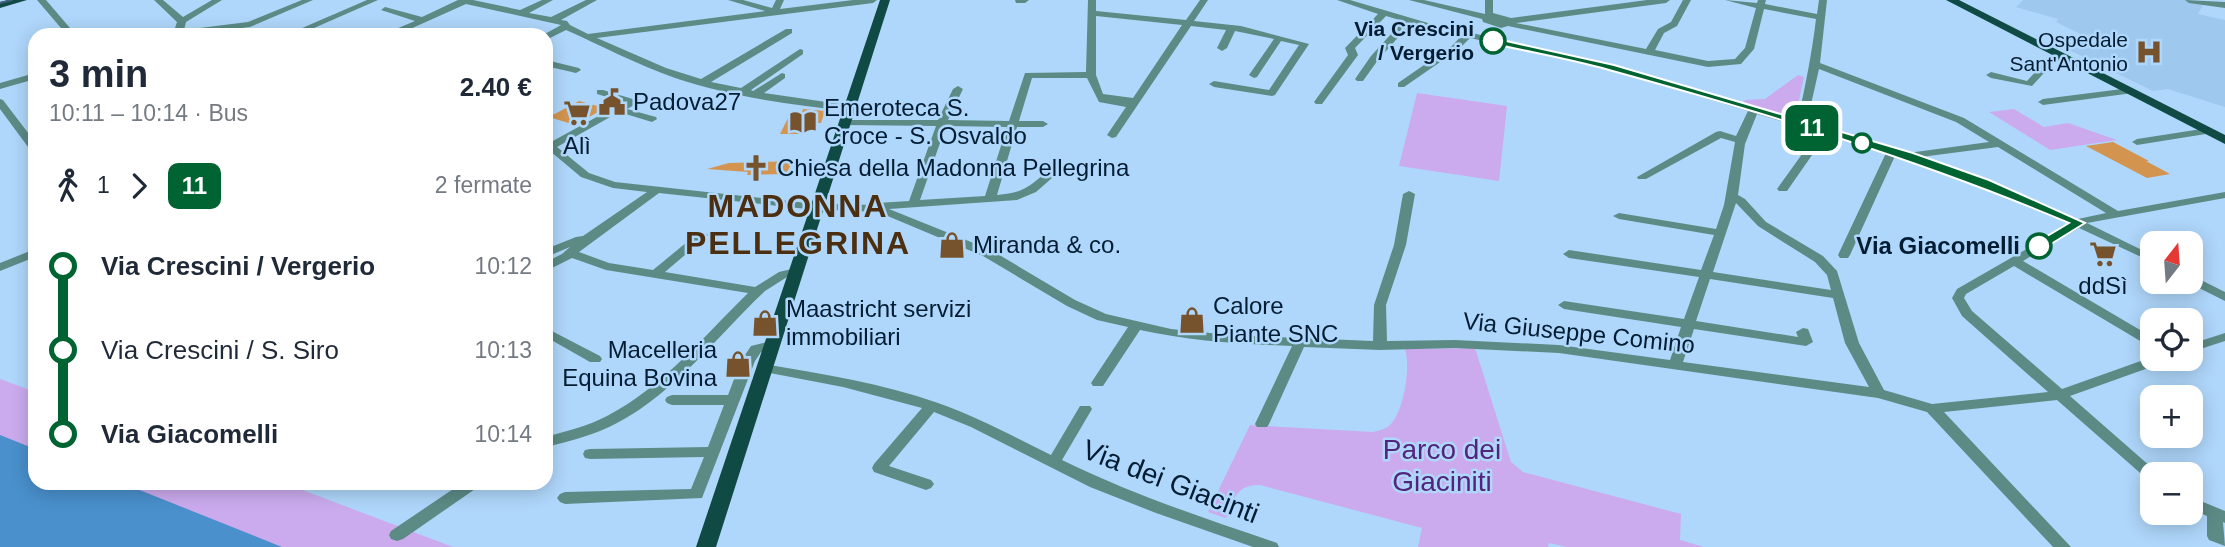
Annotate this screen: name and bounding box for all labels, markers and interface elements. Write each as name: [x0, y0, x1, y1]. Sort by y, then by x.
place label: Via Crescini / Vergerio: [1354, 17, 1474, 64]
marker: Via Crescini / Vergerio: [1480, 28, 1506, 54]
place label: Ospedale Sant'Antonio: [2010, 28, 2128, 75]
hospital icon: Ospedale Sant'Antonio: [2134, 37, 2164, 67]
text: 3 min: [49, 53, 148, 95]
text: 2.40 €: [460, 72, 532, 102]
public building icon: Padova27: [597, 87, 627, 117]
place label: Padova27: [633, 88, 741, 115]
place label: Emeroteca S. Croce - S. Osvaldo: [824, 94, 1027, 149]
supermarket icon: Alì: [562, 98, 592, 128]
text: 10:11 – 10:14 · Bus: [49, 100, 248, 126]
line badge: 11: [1780, 105, 1843, 151]
library icon: Emeroteca S. Croce - S. Osvaldo: [788, 107, 818, 137]
text: 11: [1799, 114, 1825, 141]
place label: Alì: [563, 132, 591, 159]
unlabelled marker: [1852, 133, 1872, 153]
church icon: Chiesa della Madonna Pellegrina: [741, 153, 771, 183]
place label: Chiesa della Madonna Pellegrina: [777, 154, 1130, 181]
icon: walk: [49, 167, 87, 205]
icon: forward: [120, 167, 158, 205]
text: 1: [97, 172, 110, 198]
text: 11: [182, 172, 207, 199]
text: 2 fermate: [435, 172, 532, 198]
district label: MADONNA PELLEGRINA: [685, 188, 911, 261]
shop icon: Miranda & co.: [937, 230, 967, 260]
place label: Miranda & co.: [973, 231, 1121, 258]
north arrow: [2140, 231, 2203, 294]
map controls: [2140, 231, 2203, 525]
place label: Via Giacomelli: [1856, 232, 2020, 259]
marker: Via Giacomelli: [2026, 233, 2052, 259]
supermarket icon: ddSì: [2088, 239, 2118, 269]
text: Via Crescini / Vergerio: [101, 251, 375, 281]
text: 10:12: [474, 253, 532, 279]
place label: ddSì: [2078, 272, 2128, 299]
place label: Calore Piante SNC: [1213, 292, 1338, 347]
place label: Maastricht servizi immobiliari: [786, 295, 971, 350]
shop icon: Calore Piante SNC: [1177, 305, 1207, 335]
street label: Via Giuseppe Comino: [1462, 307, 1696, 358]
shop icon: Maastricht servizi immobiliari: [750, 308, 780, 338]
button: locate: [2140, 308, 2203, 371]
text: Via Crescini / S. Siro: [101, 335, 339, 365]
place label: Macelleria Equina Bovina: [562, 336, 718, 391]
text: 10:13: [474, 337, 532, 363]
shop icon: Macelleria Equina Bovina: [723, 349, 753, 379]
button: +: [2140, 385, 2203, 448]
text: Via Giacomelli: [101, 419, 278, 449]
text: 10:14: [474, 421, 532, 447]
street label: Via dei Giacinti: [1078, 434, 1263, 529]
park label: Parco dei Giaciniti: [1383, 434, 1501, 497]
button: −: [2140, 462, 2203, 525]

